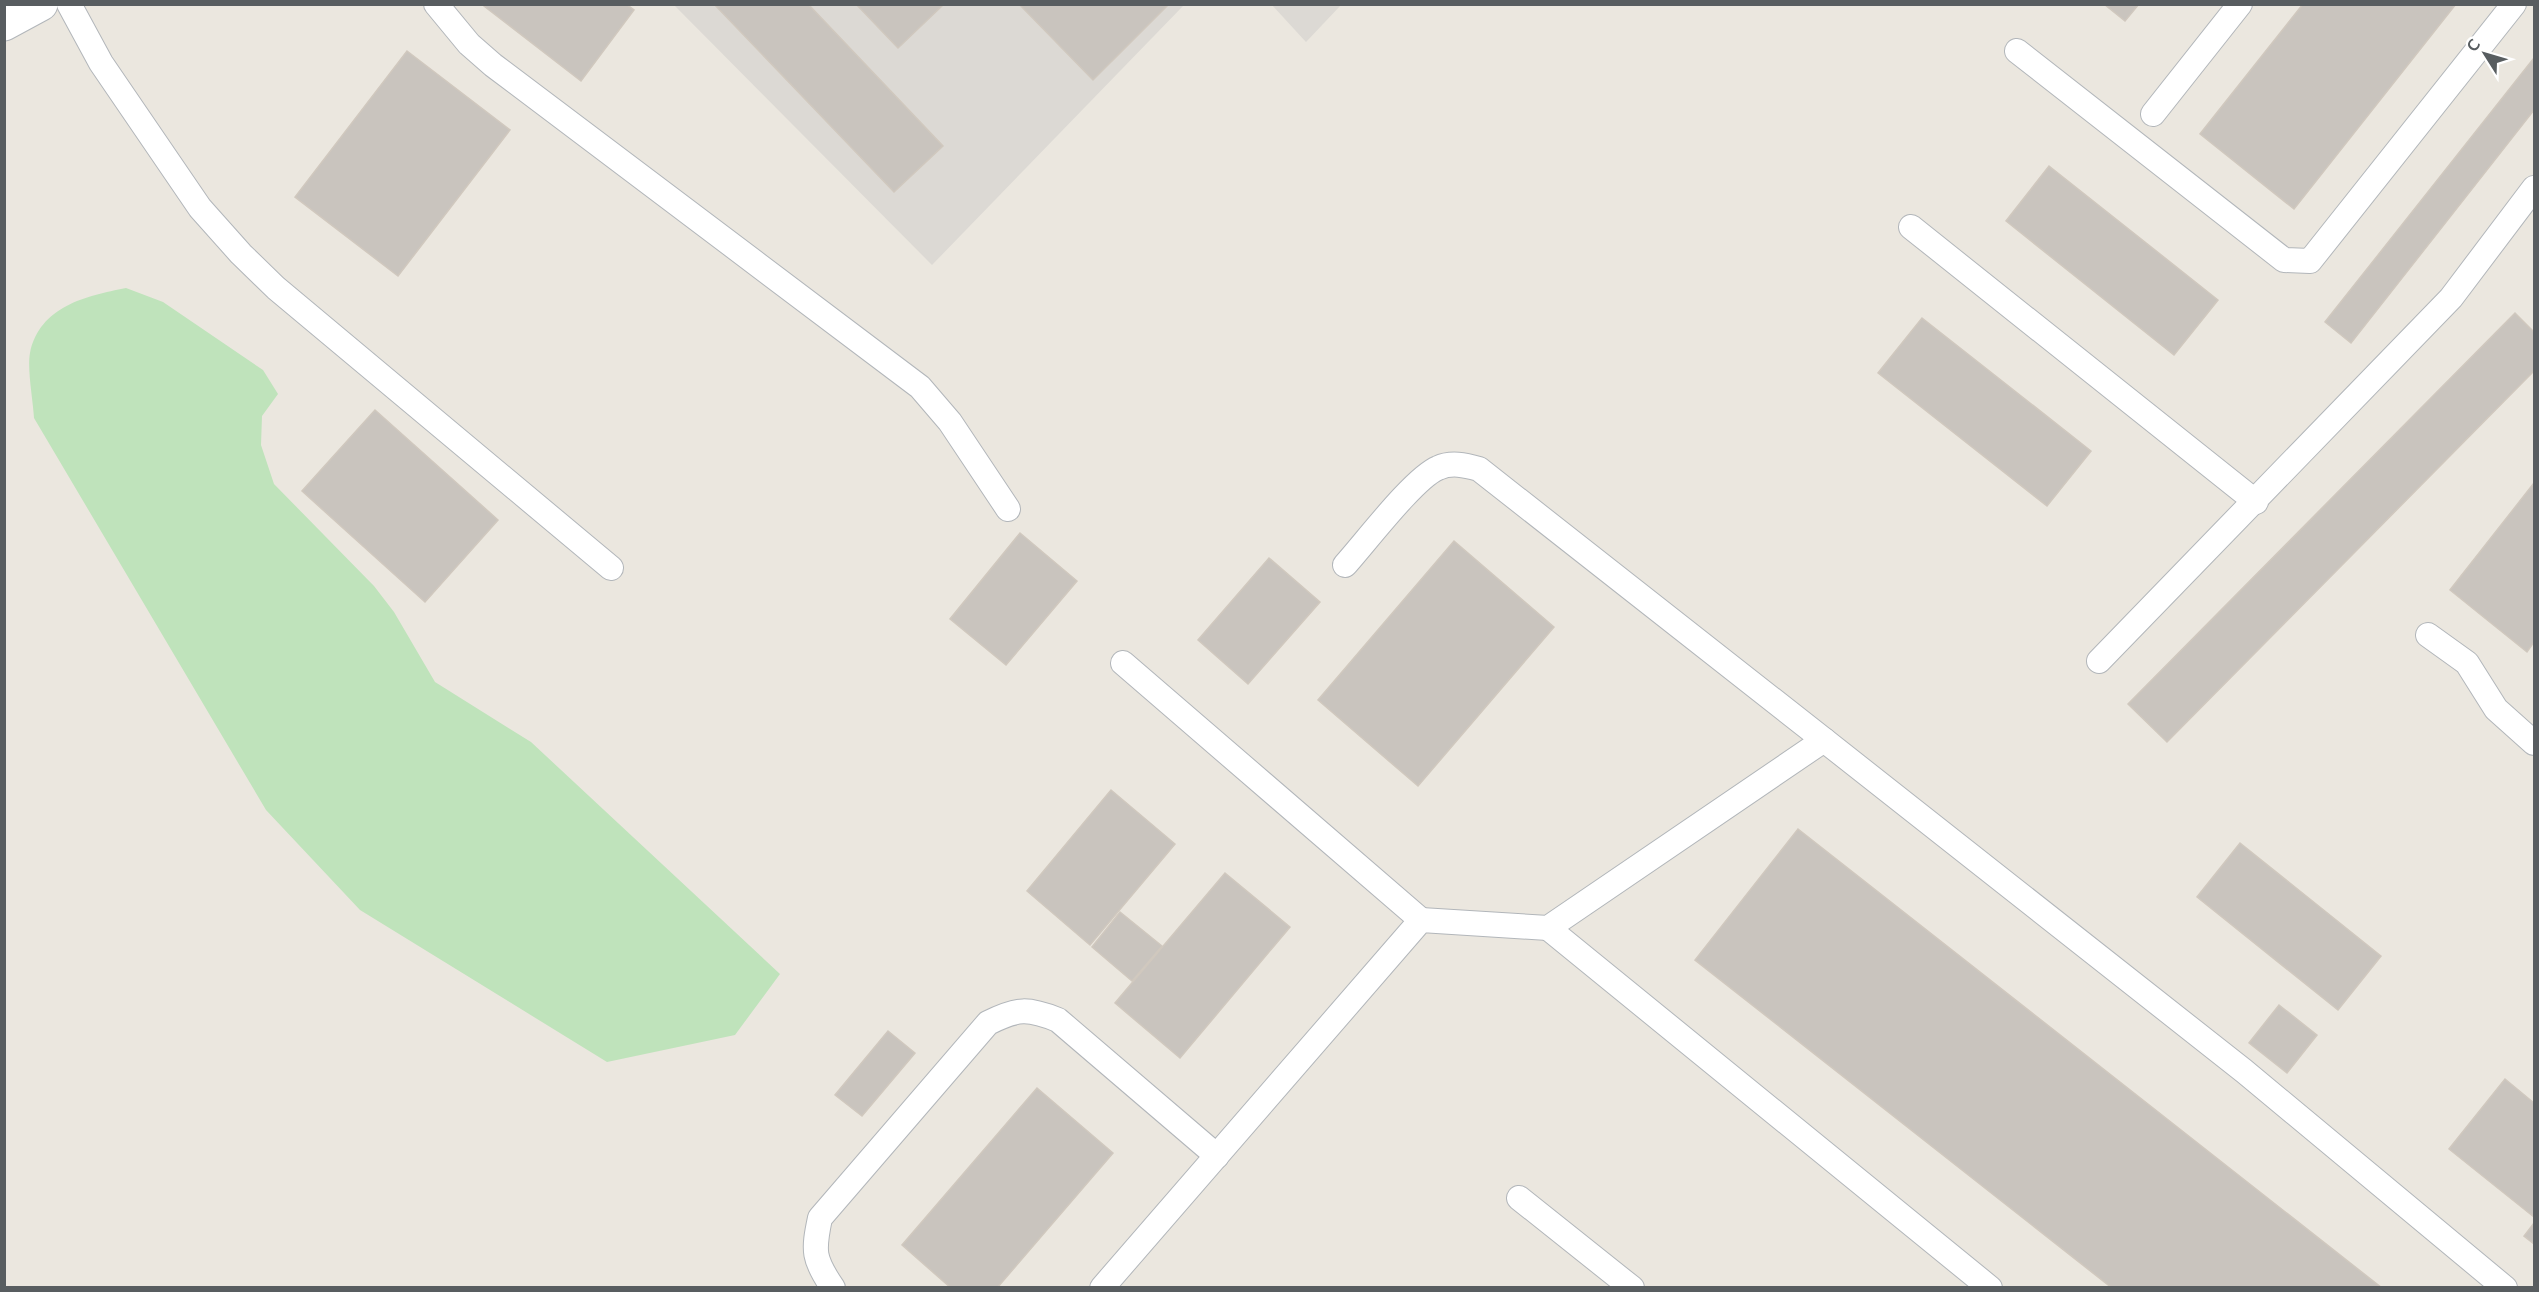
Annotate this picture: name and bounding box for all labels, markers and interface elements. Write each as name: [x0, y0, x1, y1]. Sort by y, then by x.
north arrow: [2455, 24, 2515, 84]
text: С: [2462, 35, 2486, 57]

